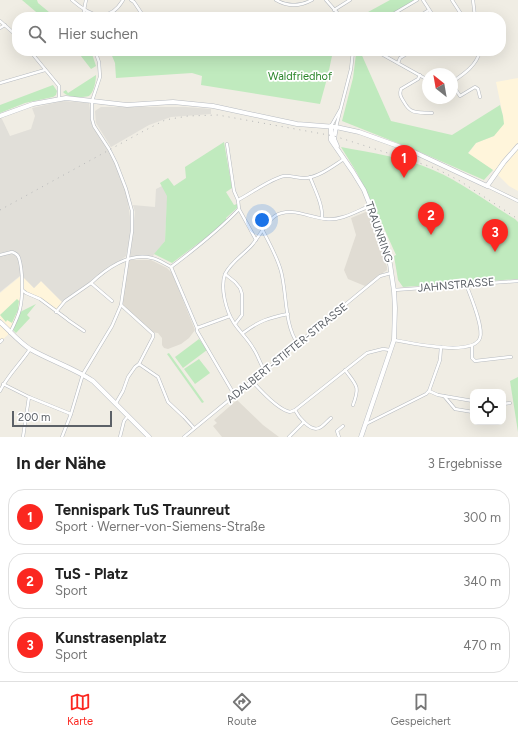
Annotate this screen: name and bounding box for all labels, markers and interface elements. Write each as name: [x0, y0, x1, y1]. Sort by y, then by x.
search box: [12, 12, 506, 56]
icon: search: [26, 23, 48, 45]
text: Hier suchen: [58, 25, 138, 43]
north arrow: [422, 68, 458, 104]
park label: Waldfriedhof: [268, 70, 333, 83]
pin: 1: [391, 145, 417, 178]
street label: TRAUNRING: [363, 200, 395, 264]
pin: 2: [418, 202, 444, 235]
your location: [252, 210, 272, 230]
pin: 3: [482, 219, 508, 252]
street label: JAHNSTRASSE: [417, 275, 495, 295]
street label: ADALBERT-STIFTER-STRASSE: [224, 300, 350, 406]
map controls: [470, 389, 506, 425]
button: locate: [470, 389, 506, 425]
scale bar: [12, 409, 112, 428]
text: 200 m: [18, 411, 50, 424]
text: In der Nähe: [16, 453, 106, 473]
text: 3 Ergebnisse: [428, 456, 502, 471]
text: Tennispark TuS Traunreut: [55, 501, 230, 519]
text: 1: [27, 510, 33, 525]
text: 300 m: [463, 510, 501, 525]
text: Sport · Werner-von-Siemens-Straße: [55, 519, 265, 534]
text: TuS - Platz: [55, 565, 128, 583]
text: 2: [26, 574, 34, 589]
text: 340 m: [463, 574, 501, 589]
text: Sport: [55, 583, 88, 598]
text: Kunstrasenplatz: [55, 629, 166, 647]
text: 3: [26, 638, 34, 653]
text: 470 m: [463, 638, 501, 653]
text: Sport: [55, 647, 88, 662]
tab: Karte: [67, 691, 93, 728]
tab: Route: [227, 691, 257, 728]
tab: Gespeichert: [390, 691, 451, 728]

